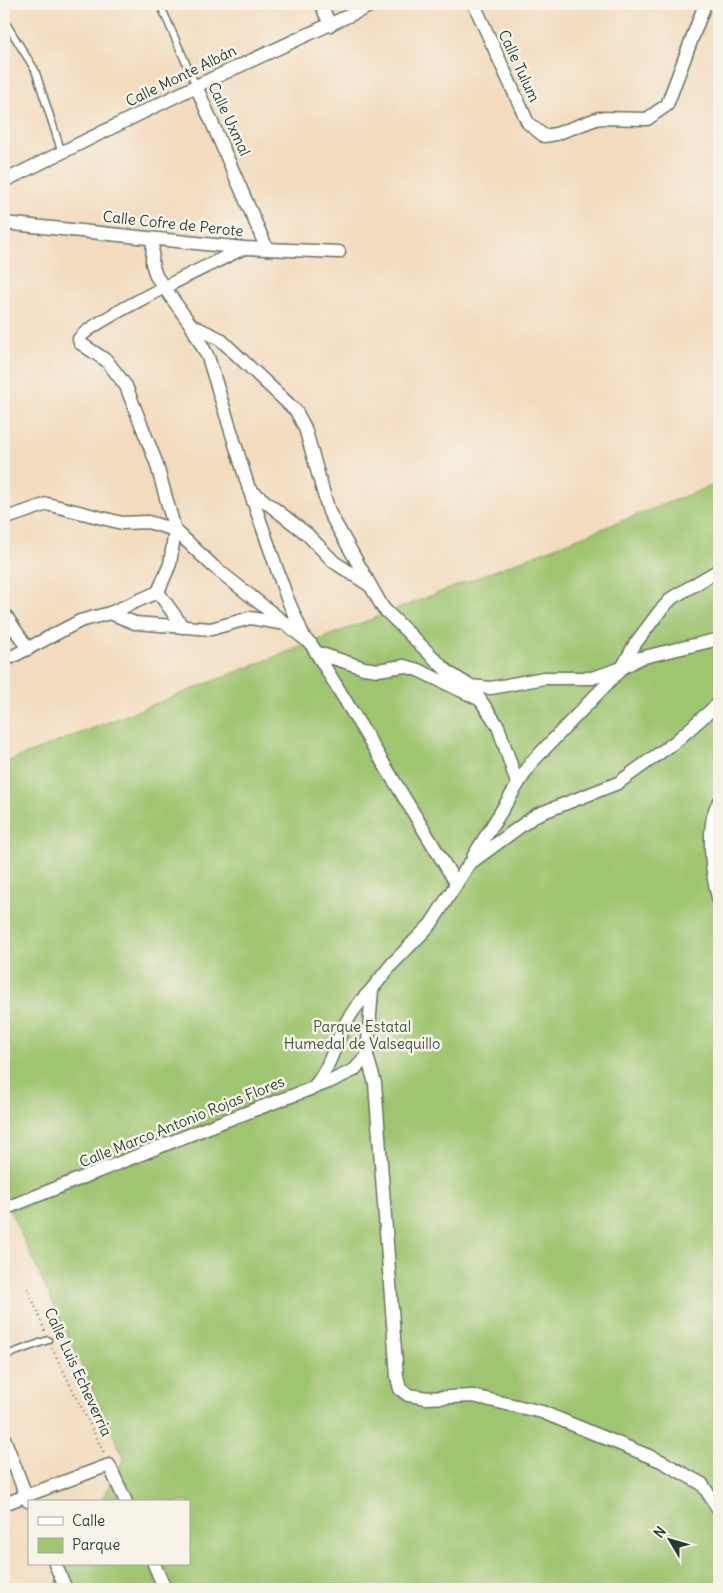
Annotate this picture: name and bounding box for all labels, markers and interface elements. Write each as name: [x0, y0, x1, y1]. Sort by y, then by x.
street label: Calle Tulum: [494, 27, 544, 105]
street label: Calle Monte Albán: [122, 40, 240, 111]
street label: Calle Uxmal: [204, 79, 255, 159]
street label: Calle Cofre de Perote: [102, 207, 244, 240]
park label: Parque Estatal Humedal de Valsequillo: [284, 1017, 440, 1053]
street label: Calle Marco Antonio Rojas Flores: [76, 1072, 287, 1171]
street label: Calle Luis Echeverria: [40, 1304, 117, 1439]
legend: [28, 1500, 190, 1566]
text: Calle: [72, 1511, 105, 1530]
north arrow: [646, 1516, 696, 1566]
text: N: [650, 1523, 670, 1541]
text: Parque: [72, 1535, 120, 1554]

